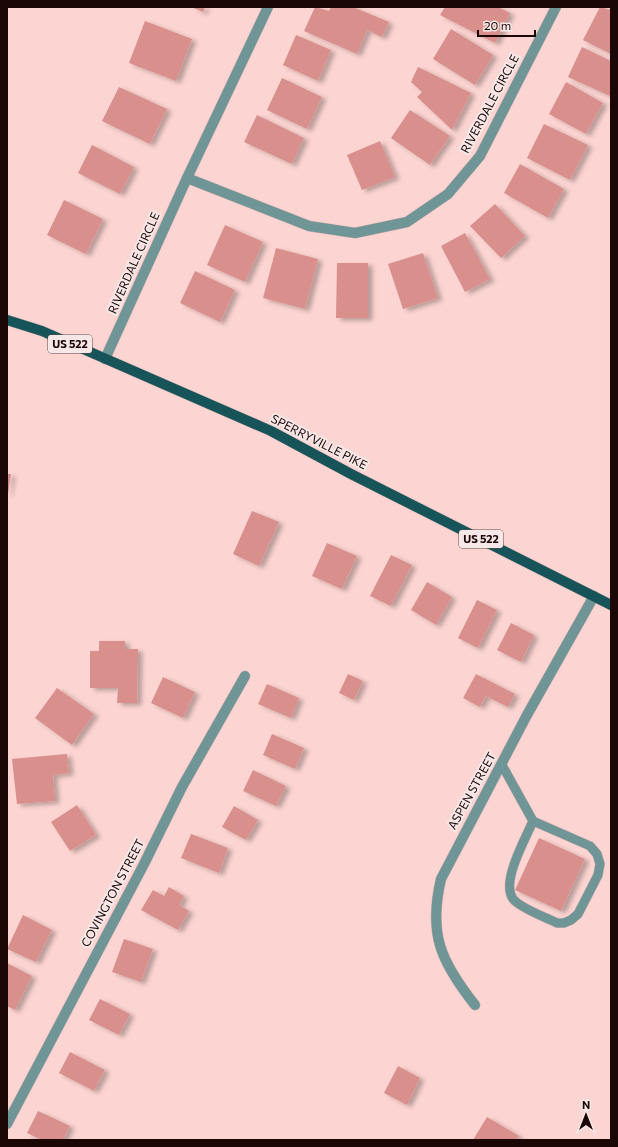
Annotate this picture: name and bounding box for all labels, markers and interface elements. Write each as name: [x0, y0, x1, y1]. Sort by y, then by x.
scale bar: [478, 12, 535, 38]
text: 20 m: [484, 18, 511, 32]
street label: RIVERDALE CIRCLE: [457, 52, 521, 155]
street label: RIVERDALE CIRCLE: [104, 210, 162, 315]
road number: US 522: [48, 335, 92, 353]
street label: SPERRYVILLE PIKE: [269, 411, 370, 471]
road number: US 522: [459, 530, 503, 548]
street label: ASPEN STREET: [444, 749, 498, 831]
street label: COVINGTON STREET: [78, 836, 147, 949]
north arrow: [566, 1095, 606, 1135]
text: N: [582, 1098, 590, 1111]

